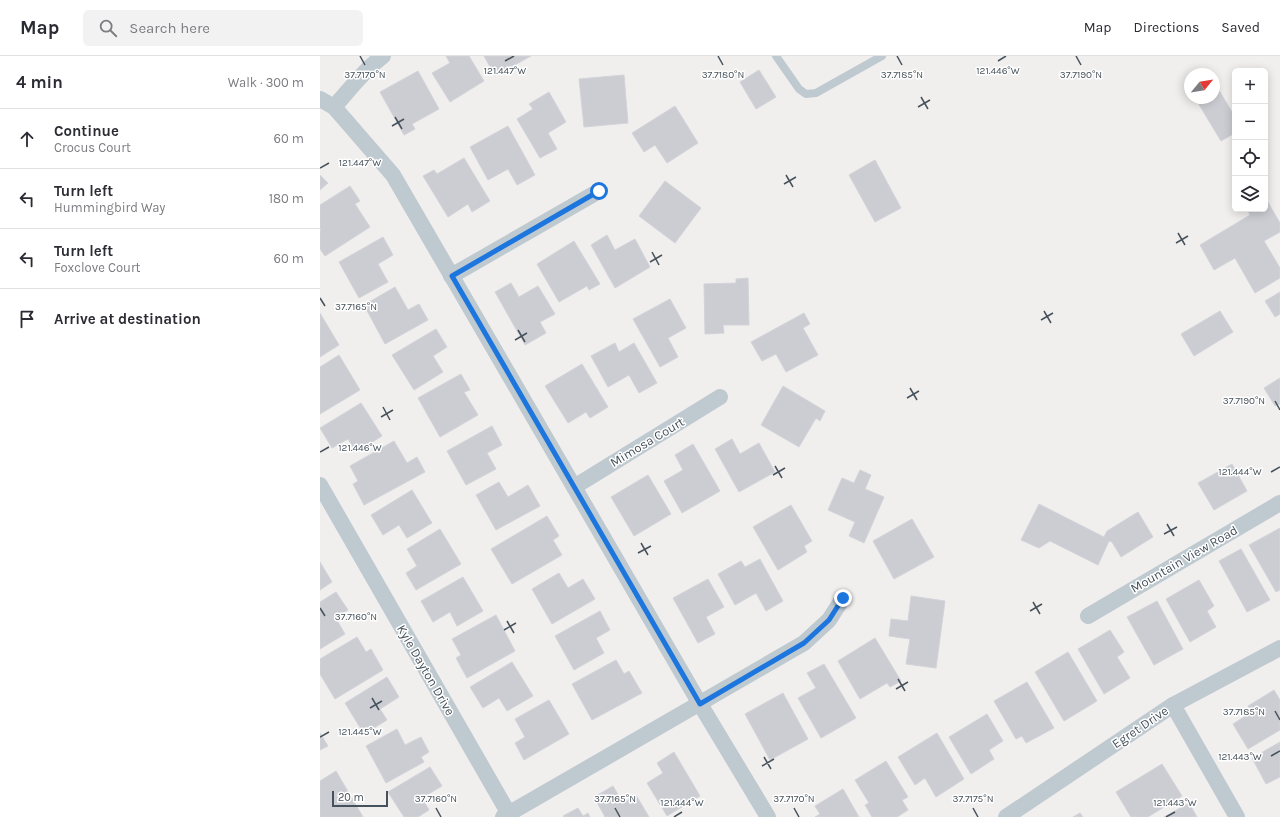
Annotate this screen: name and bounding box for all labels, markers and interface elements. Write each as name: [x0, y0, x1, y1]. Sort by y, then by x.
search box: [83, 10, 363, 46]
text: Map: [20, 17, 59, 39]
icon: search: [97, 17, 119, 39]
text: Search here: [129, 19, 210, 37]
text: Map: [1084, 19, 1112, 36]
text: Directions: [1134, 19, 1199, 36]
text: Saved: [1221, 19, 1260, 36]
text: 121.447°W: [484, 65, 526, 77]
text: 121.446°W: [976, 65, 1020, 77]
north arrow: [1184, 68, 1220, 104]
map controls: [1232, 68, 1268, 212]
button: +: [1232, 68, 1268, 104]
text: 37.7170°N: [344, 69, 386, 81]
text: 37.7180°N: [702, 69, 744, 81]
text: 37.7185°N: [881, 69, 923, 81]
text: 37.7190°N: [1060, 69, 1102, 81]
text: 4 min: [16, 72, 63, 92]
text: Walk · 300 m: [228, 75, 304, 90]
button: −: [1232, 104, 1268, 140]
text: Continue: [54, 122, 119, 140]
icon: ahead: [16, 128, 38, 150]
text: 60 m: [274, 131, 304, 146]
text: Crocus Court: [54, 140, 131, 155]
button: locate: [1232, 140, 1268, 176]
text: 121.447°W: [339, 157, 381, 169]
button: layers: [1232, 176, 1268, 212]
text: Turn left: [54, 182, 113, 200]
route start: [590, 182, 608, 200]
icon: left: [16, 188, 38, 210]
text: 180 m: [269, 191, 304, 206]
text: Hummingbird Way: [54, 200, 165, 215]
text: Turn left: [54, 242, 113, 260]
icon: left: [16, 248, 38, 270]
text: 60 m: [274, 251, 304, 266]
text: Foxclove Court: [54, 260, 140, 275]
text: 37.7165°N: [335, 301, 377, 313]
icon: arrive: [16, 308, 38, 330]
text: Arrive at destination: [54, 310, 201, 328]
text: 37.7190°N: [1223, 395, 1265, 407]
street label: Mimosa Court: [607, 414, 687, 470]
text: 121.446°W: [338, 442, 382, 454]
text: 121.444°W: [1218, 466, 1262, 478]
street label: Mountain View Road: [1128, 522, 1240, 596]
route end: [834, 589, 852, 607]
text: 37.7160°N: [335, 611, 377, 623]
street label: Kyle Dayton Drive: [394, 622, 458, 718]
street label: Egret Drive: [1109, 703, 1171, 751]
text: 37.7185°N: [1223, 706, 1265, 718]
text: 121.445°W: [338, 726, 382, 738]
text: 121.443°W: [1218, 751, 1262, 763]
scale bar: [332, 789, 388, 808]
text: 20 m: [338, 791, 364, 804]
text: 37.7160°N: [415, 793, 457, 805]
text: 37.7165°N: [594, 793, 636, 805]
text: 37.7170°N: [773, 793, 815, 805]
text: 37.7175°N: [953, 793, 993, 805]
text: 121.444°W: [660, 797, 704, 809]
text: 121.443°W: [1153, 797, 1197, 809]

